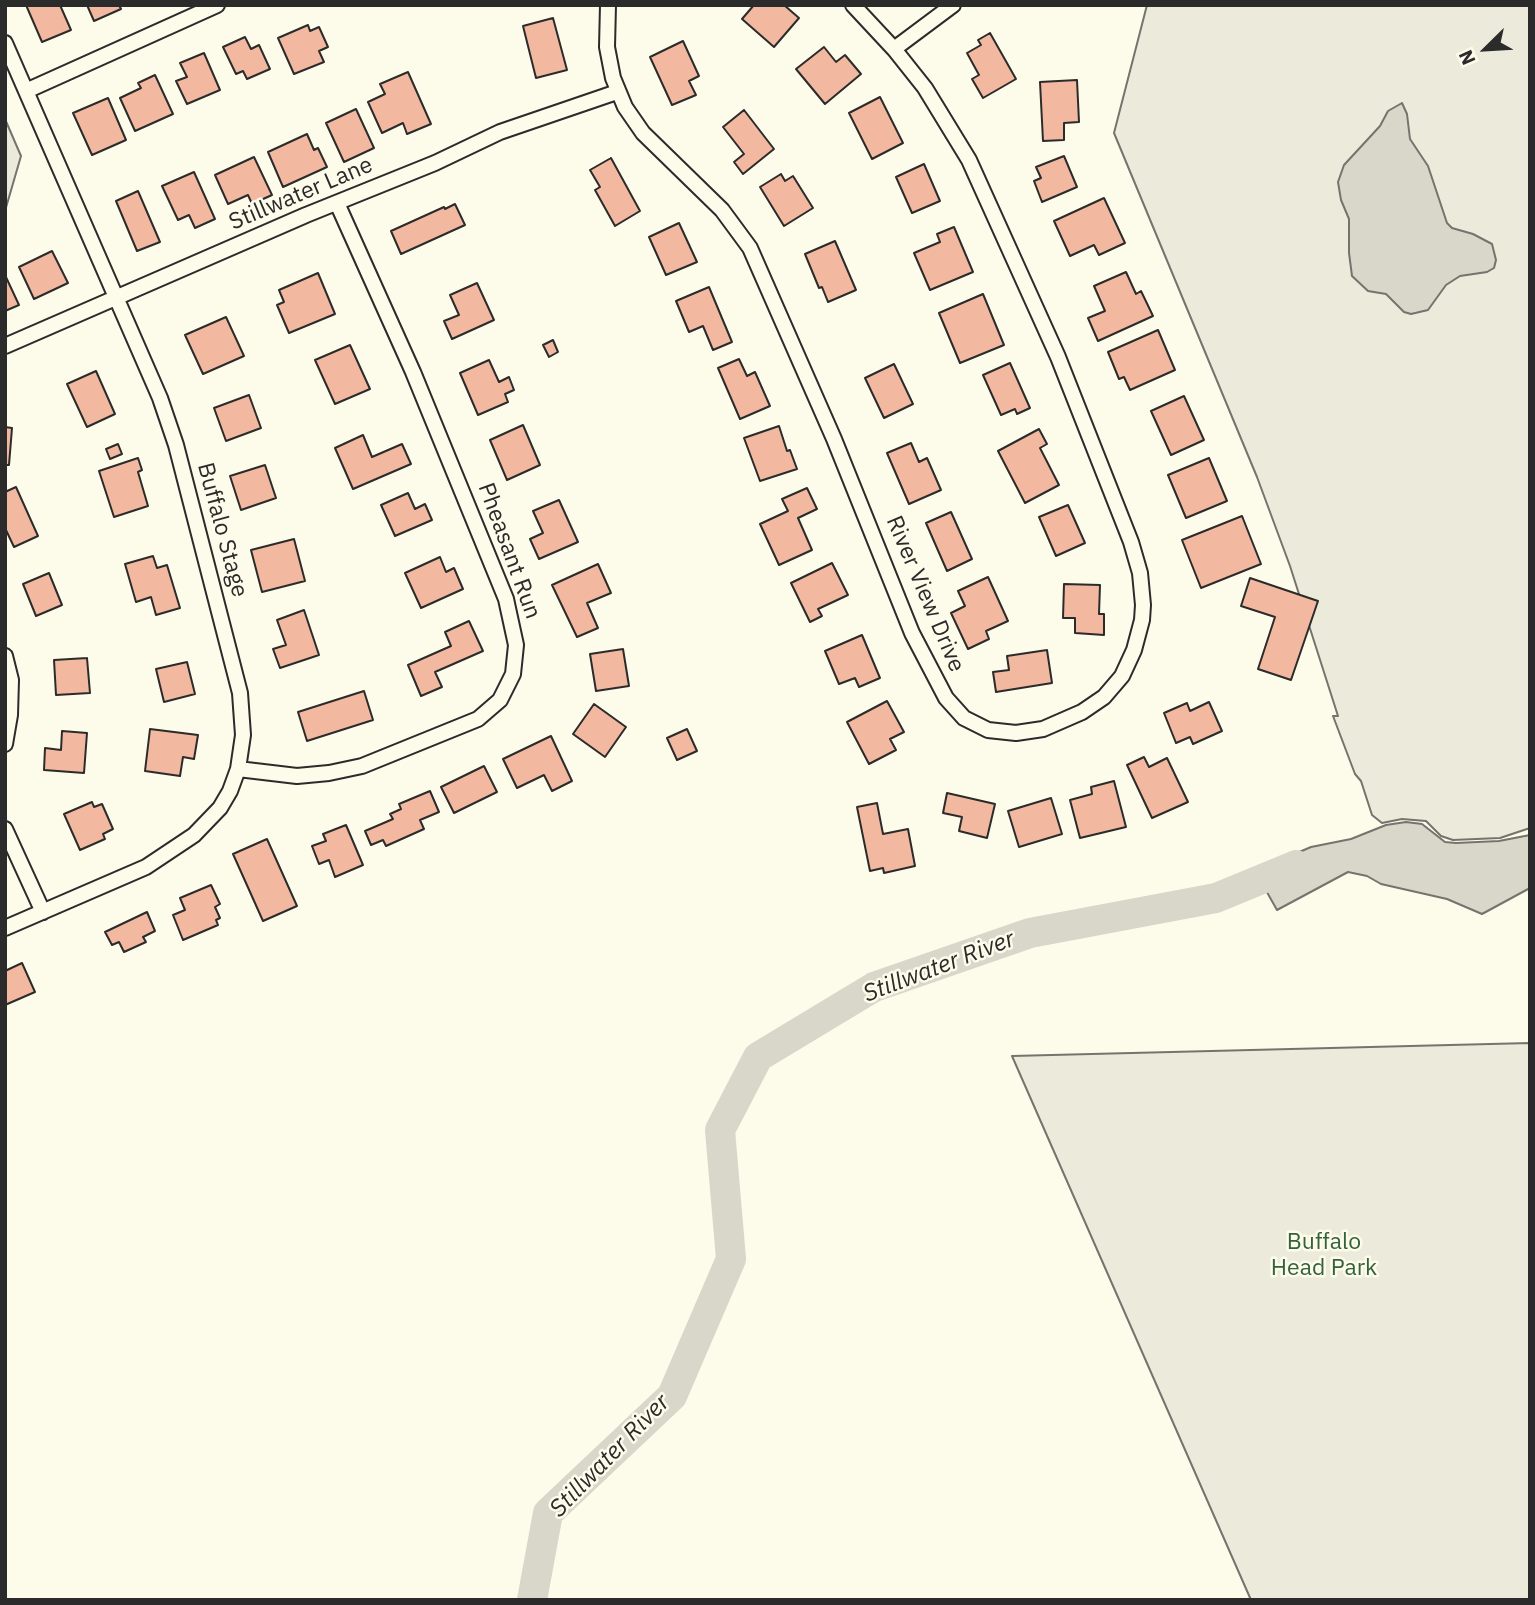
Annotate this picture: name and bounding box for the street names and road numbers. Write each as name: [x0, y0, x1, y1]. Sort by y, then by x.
street label: Stillwater Lane: [225, 151, 377, 237]
street label: Buffalo Stage: [191, 460, 253, 600]
street label: Pheasant Run: [472, 479, 546, 623]
street label: River View Drive: [880, 512, 970, 676]

